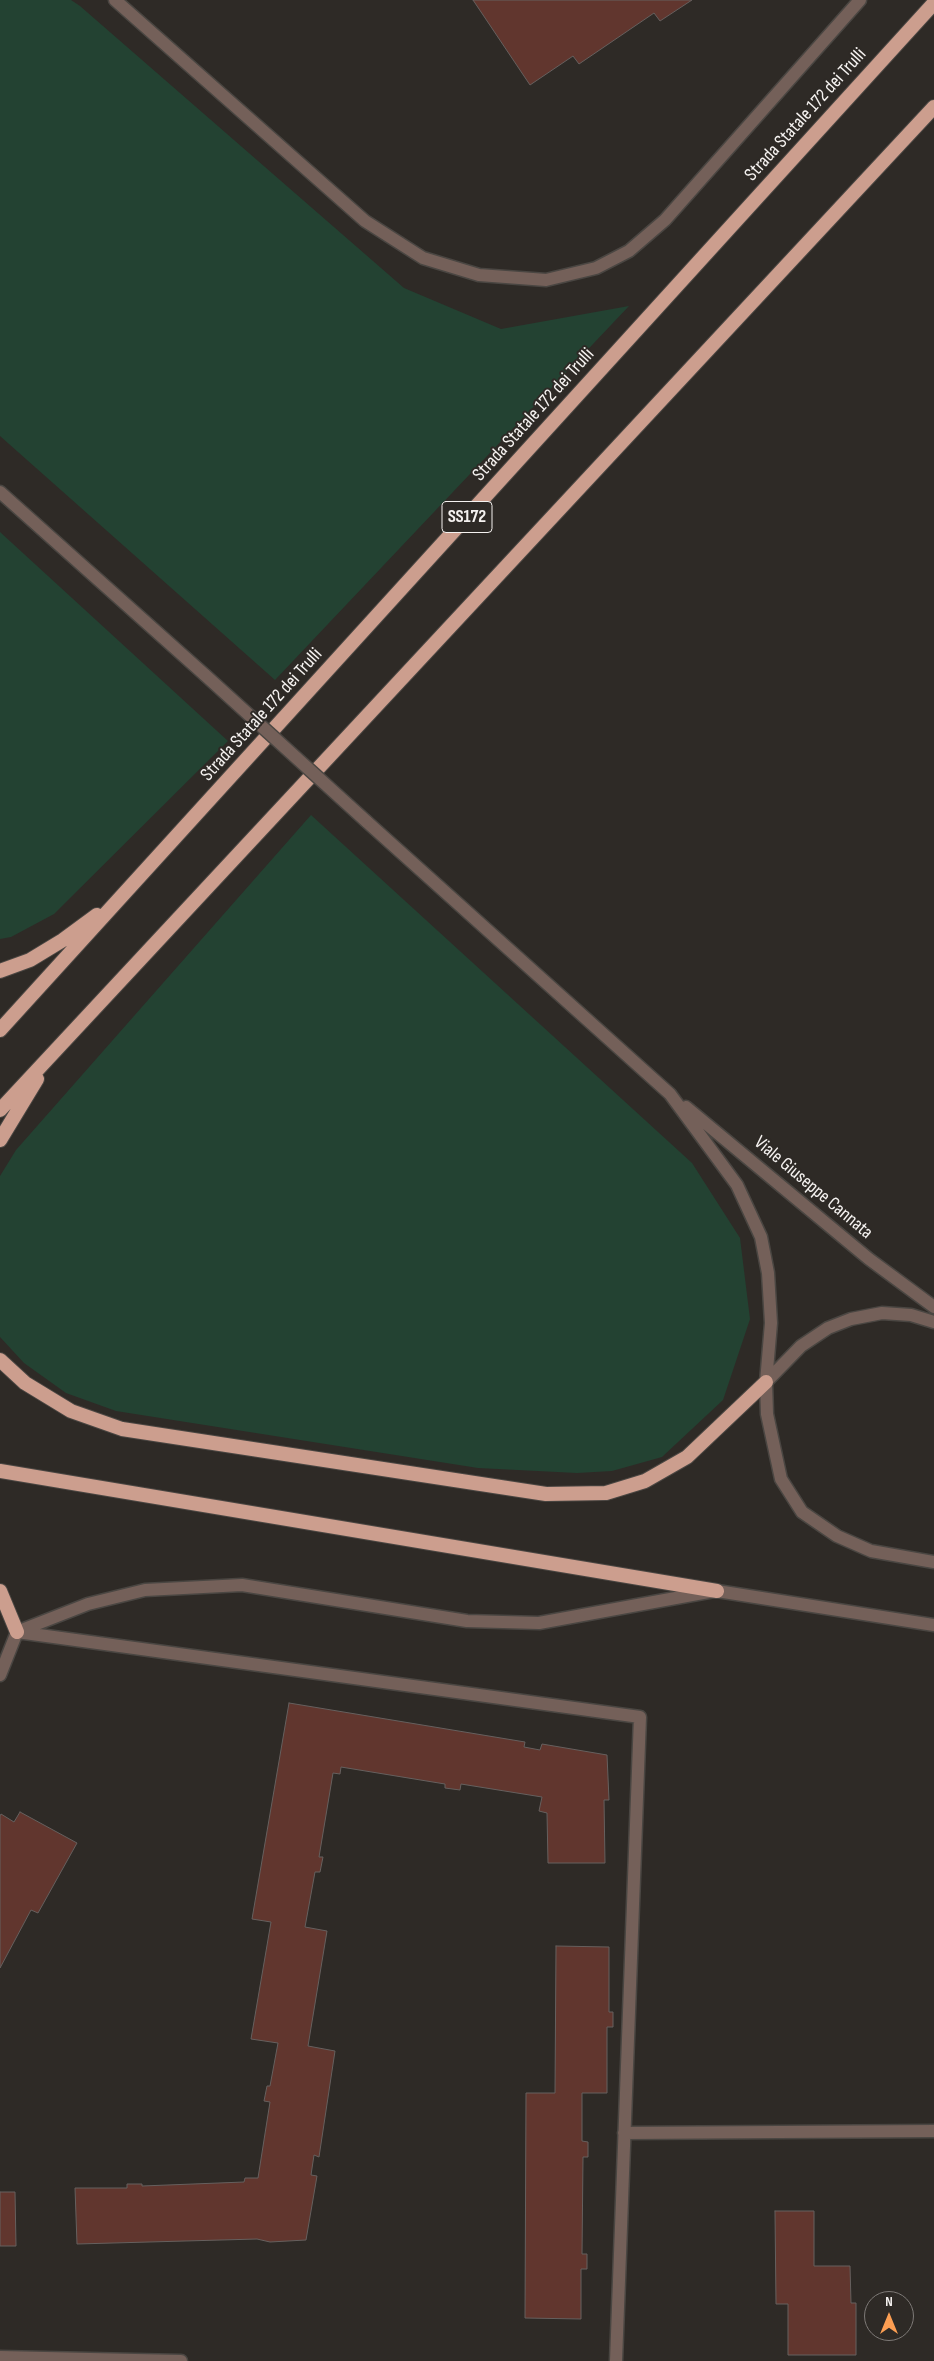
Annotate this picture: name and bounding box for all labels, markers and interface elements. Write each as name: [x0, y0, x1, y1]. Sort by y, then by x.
street label: Strada Statale 172 dei Trulli: [740, 44, 872, 186]
street label: Strada Statale 172 dei Trulli: [468, 344, 600, 486]
road number: SS172: [442, 502, 492, 532]
street label: Strada Statale 172 dei Trulli: [196, 644, 328, 786]
street label: Viale Giuseppe Cannata: [749, 1132, 877, 1244]
north arrow: [864, 2291, 914, 2341]
text: N: [885, 2293, 893, 2310]

